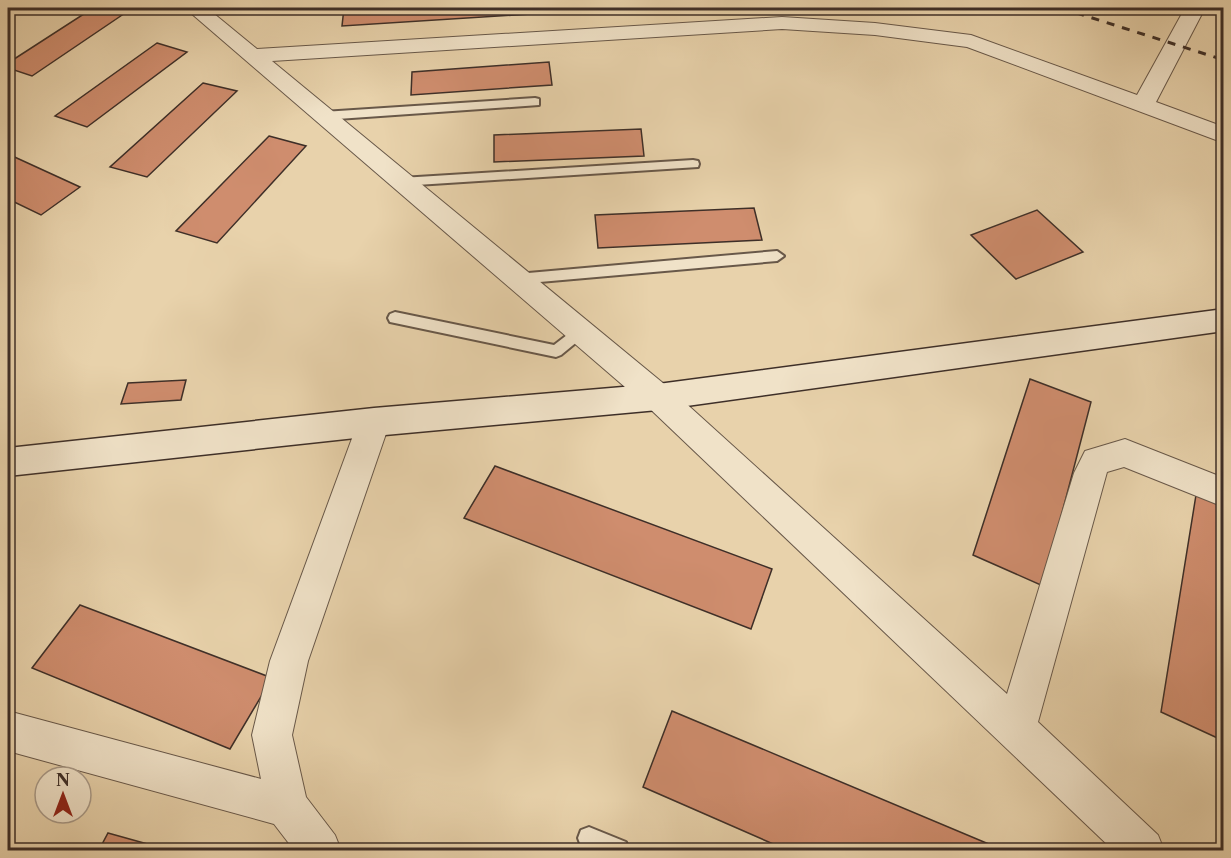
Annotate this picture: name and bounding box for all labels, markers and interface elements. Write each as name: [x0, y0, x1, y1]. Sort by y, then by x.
north arrow: [33, 765, 93, 825]
text: N: [56, 770, 70, 790]

